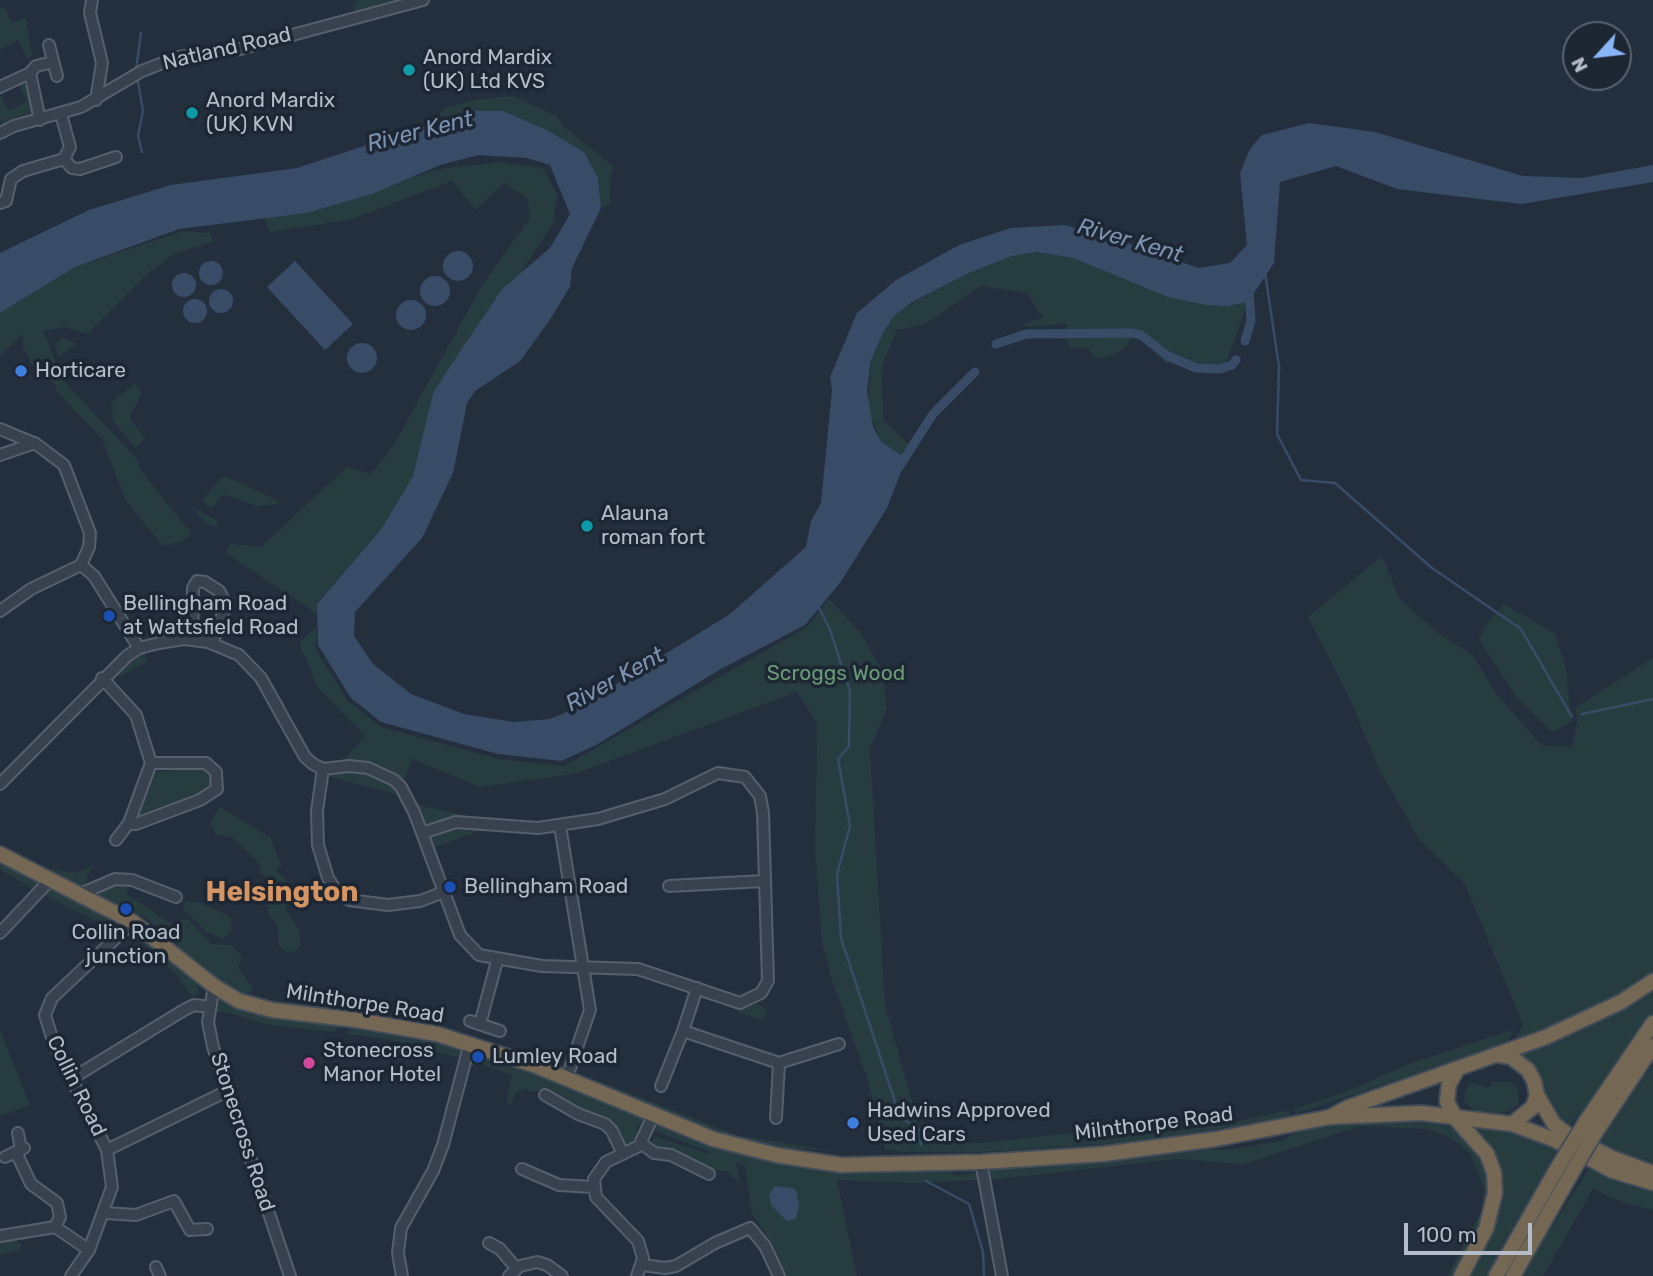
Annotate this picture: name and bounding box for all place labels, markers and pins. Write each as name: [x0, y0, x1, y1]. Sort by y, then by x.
place label: Anord Mardix (UK) Ltd KVS: [423, 45, 552, 95]
marker: Anord Mardix (UK) Ltd KVS: [401, 62, 417, 78]
place label: Anord Mardix (UK) KVN: [206, 88, 335, 138]
marker: Anord Mardix (UK) KVN: [184, 105, 200, 121]
place label: Horticare: [35, 358, 126, 384]
marker: Horticare: [13, 363, 29, 379]
place label: Alauna roman fort: [601, 501, 705, 551]
marker: Alauna roman fort: [579, 518, 595, 534]
place label: Bellingham Road at Wattsfield Road: [123, 591, 299, 641]
marker: Bellingham Road at Wattsfield Road: [101, 608, 117, 624]
place label: Bellingham Road: [464, 874, 628, 900]
marker: Bellingham Road: [442, 879, 458, 895]
marker: Collin Road junction: [118, 901, 134, 917]
place label: Collin Road junction: [72, 920, 180, 970]
place label: Stonecross Manor Hotel: [323, 1038, 441, 1088]
place label: Lumley Road: [492, 1044, 618, 1070]
marker: Lumley Road: [470, 1049, 486, 1065]
marker: Stonecross Manor Hotel: [301, 1055, 317, 1071]
place label: Hadwins Approved Used Cars: [867, 1098, 1051, 1148]
marker: Hadwins Approved Used Cars: [845, 1115, 861, 1131]

